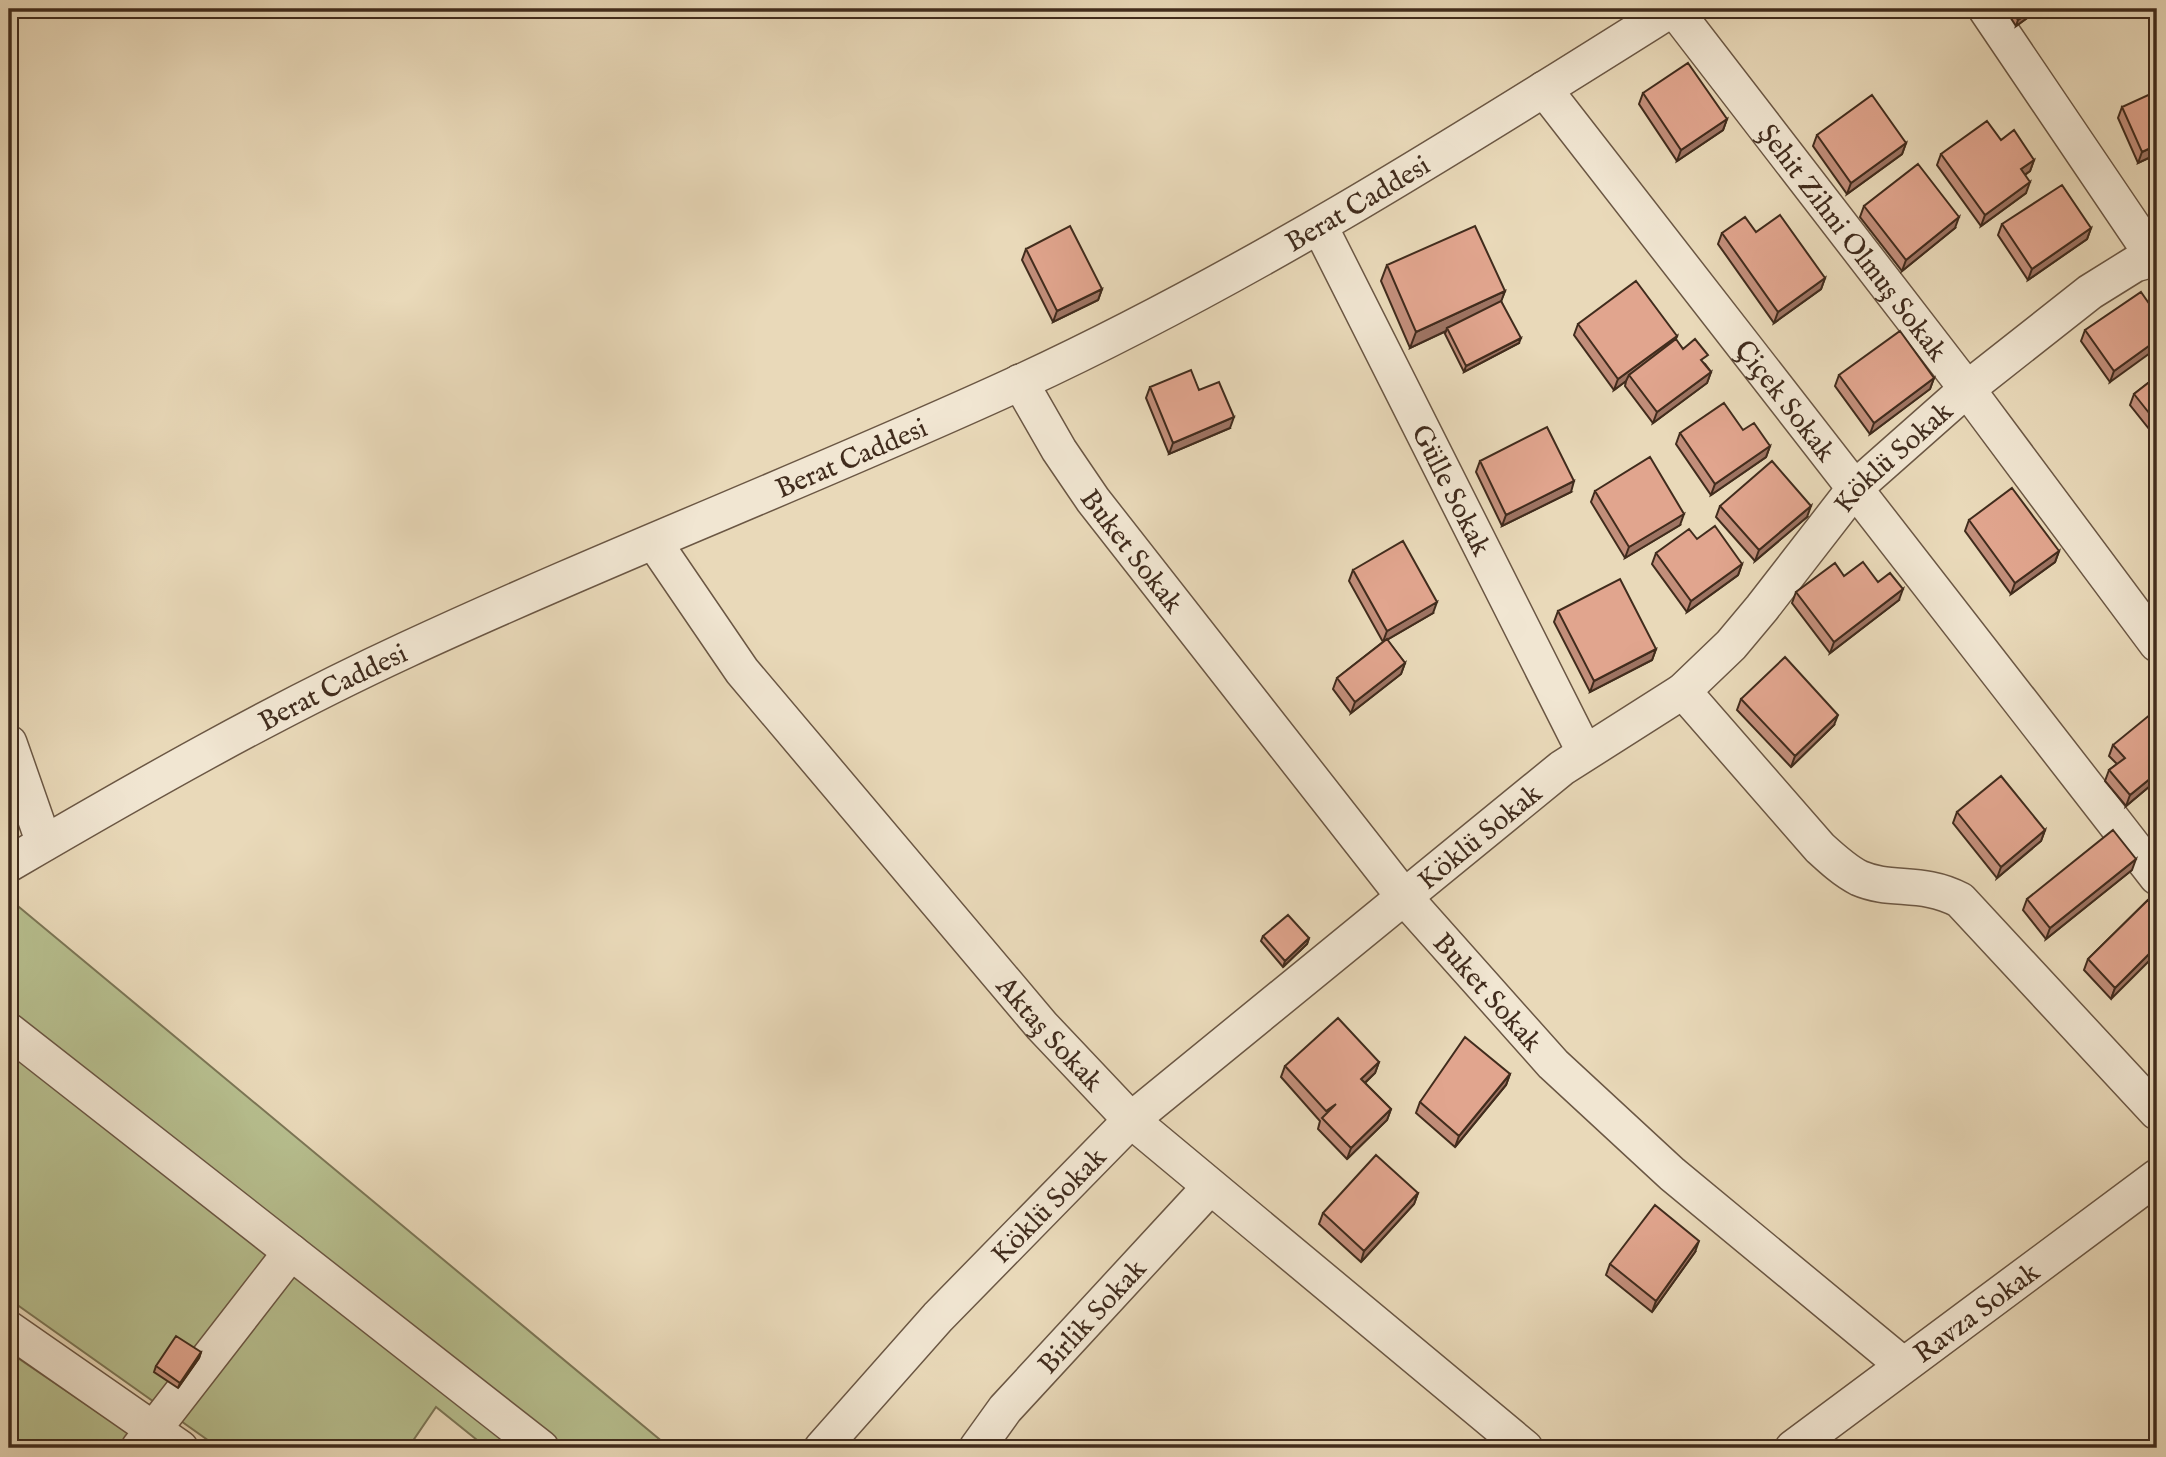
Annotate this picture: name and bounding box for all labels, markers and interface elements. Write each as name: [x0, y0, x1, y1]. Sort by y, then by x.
street label: Şehit Zihni Olmuş Sokak: [1749, 118, 1955, 370]
street label: Berat Caddesi: [1280, 149, 1437, 261]
street label: Çiçek Sokak: [1726, 334, 1843, 470]
street label: Köklü Sokak: [1827, 394, 1962, 521]
street label: Berat Caddesi: [771, 411, 933, 507]
street label: Gülle Sokak: [1402, 419, 1498, 563]
street label: Buket Sokak: [1071, 483, 1191, 622]
street label: Berat Caddesi: [253, 637, 413, 740]
street label: Köklü Sokak: [1411, 776, 1550, 899]
street label: Buket Sokak: [1424, 926, 1550, 1061]
street label: Aktaş Sokak: [987, 969, 1110, 1100]
street label: Köklü Sokak: [985, 1140, 1115, 1272]
street label: Birlik Sokak: [1031, 1252, 1155, 1382]
street label: Ravza Sokak: [1908, 1255, 2048, 1372]

